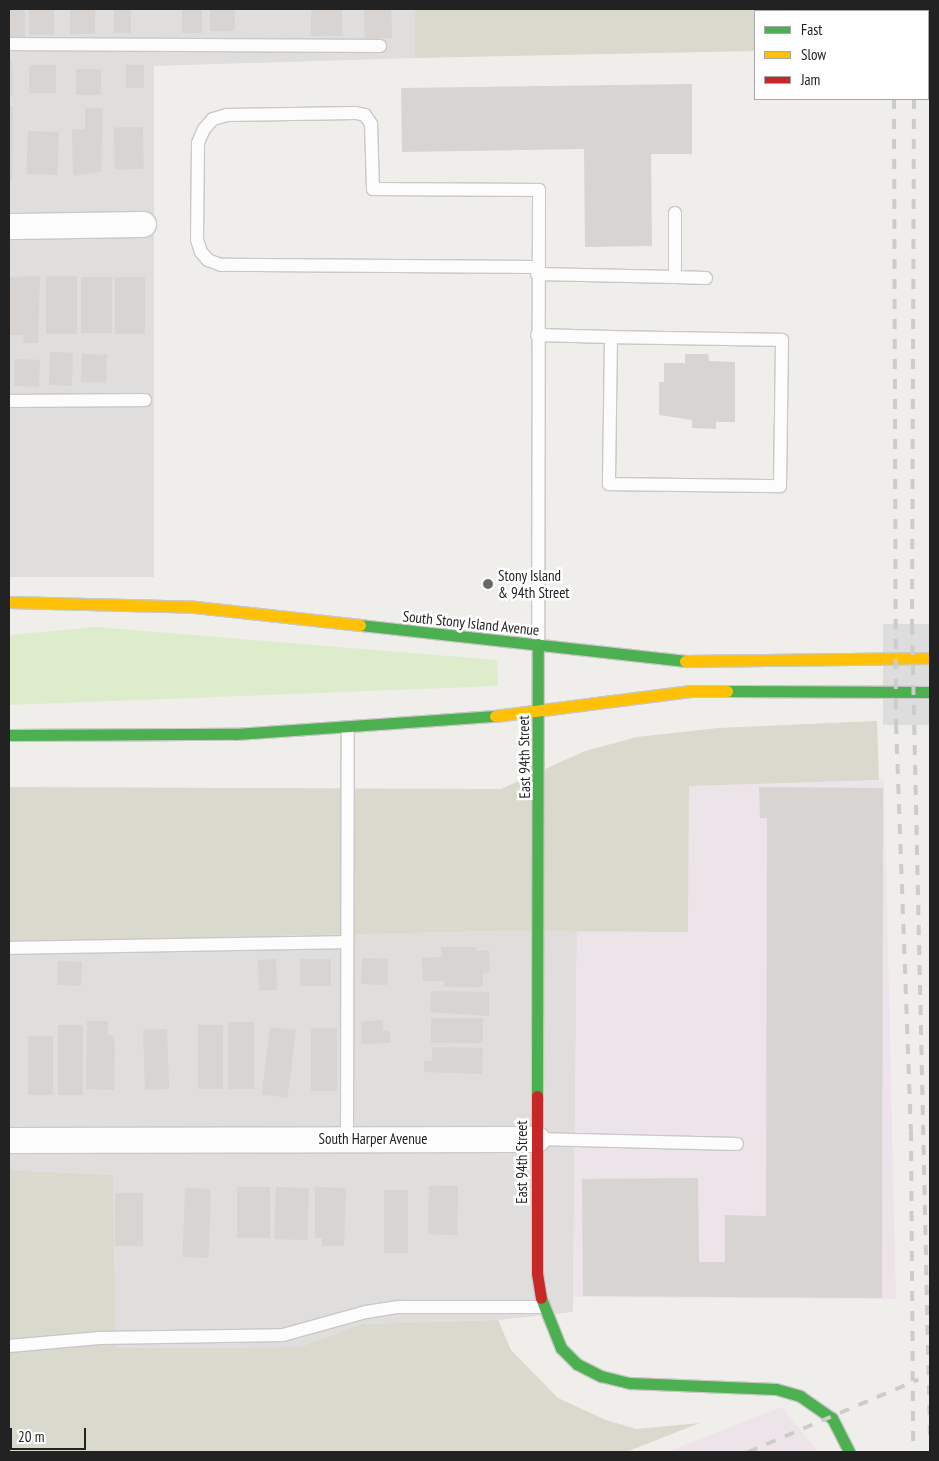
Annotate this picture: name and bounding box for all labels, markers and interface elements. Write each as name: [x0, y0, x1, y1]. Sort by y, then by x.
legend: [754, 10, 929, 100]
text: Fast: [801, 20, 822, 39]
text: Slow: [801, 45, 826, 64]
text: Jam: [801, 70, 820, 89]
place label: Stony Island & 94th Street: [498, 566, 569, 601]
marker: Stony Island & 94th Street: [482, 578, 494, 590]
street label: South Stony Island Avenue: [401, 607, 541, 639]
street label: East 94th Street: [514, 715, 534, 799]
street label: East 94th Street: [513, 1120, 531, 1204]
street label: South Harper Avenue: [318, 1130, 428, 1148]
scale bar: [12, 1418, 89, 1450]
text: 20 m: [18, 1427, 44, 1446]

